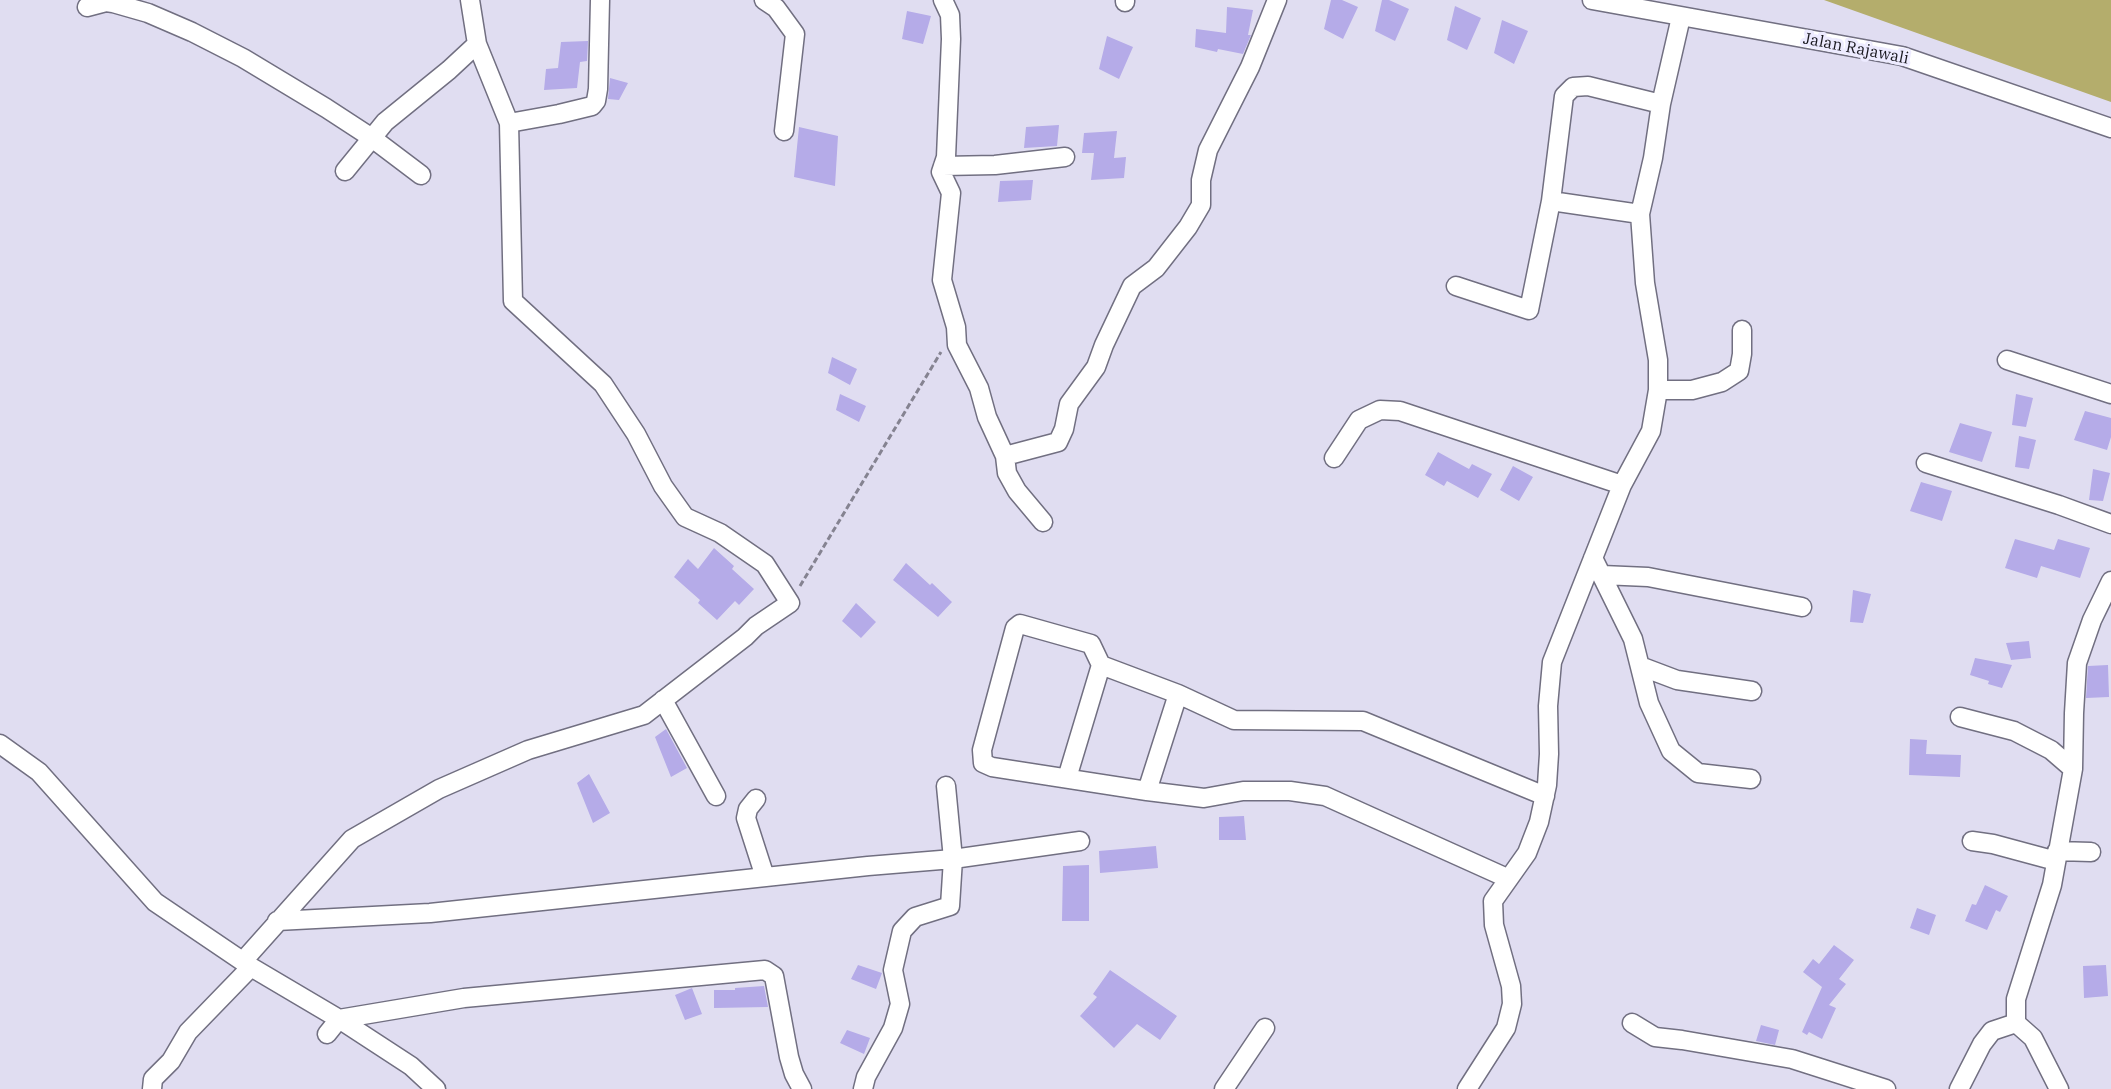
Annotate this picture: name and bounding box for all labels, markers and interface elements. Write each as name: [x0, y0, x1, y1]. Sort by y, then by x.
street label: Jalan Rajawali: [1802, 29, 1910, 69]

